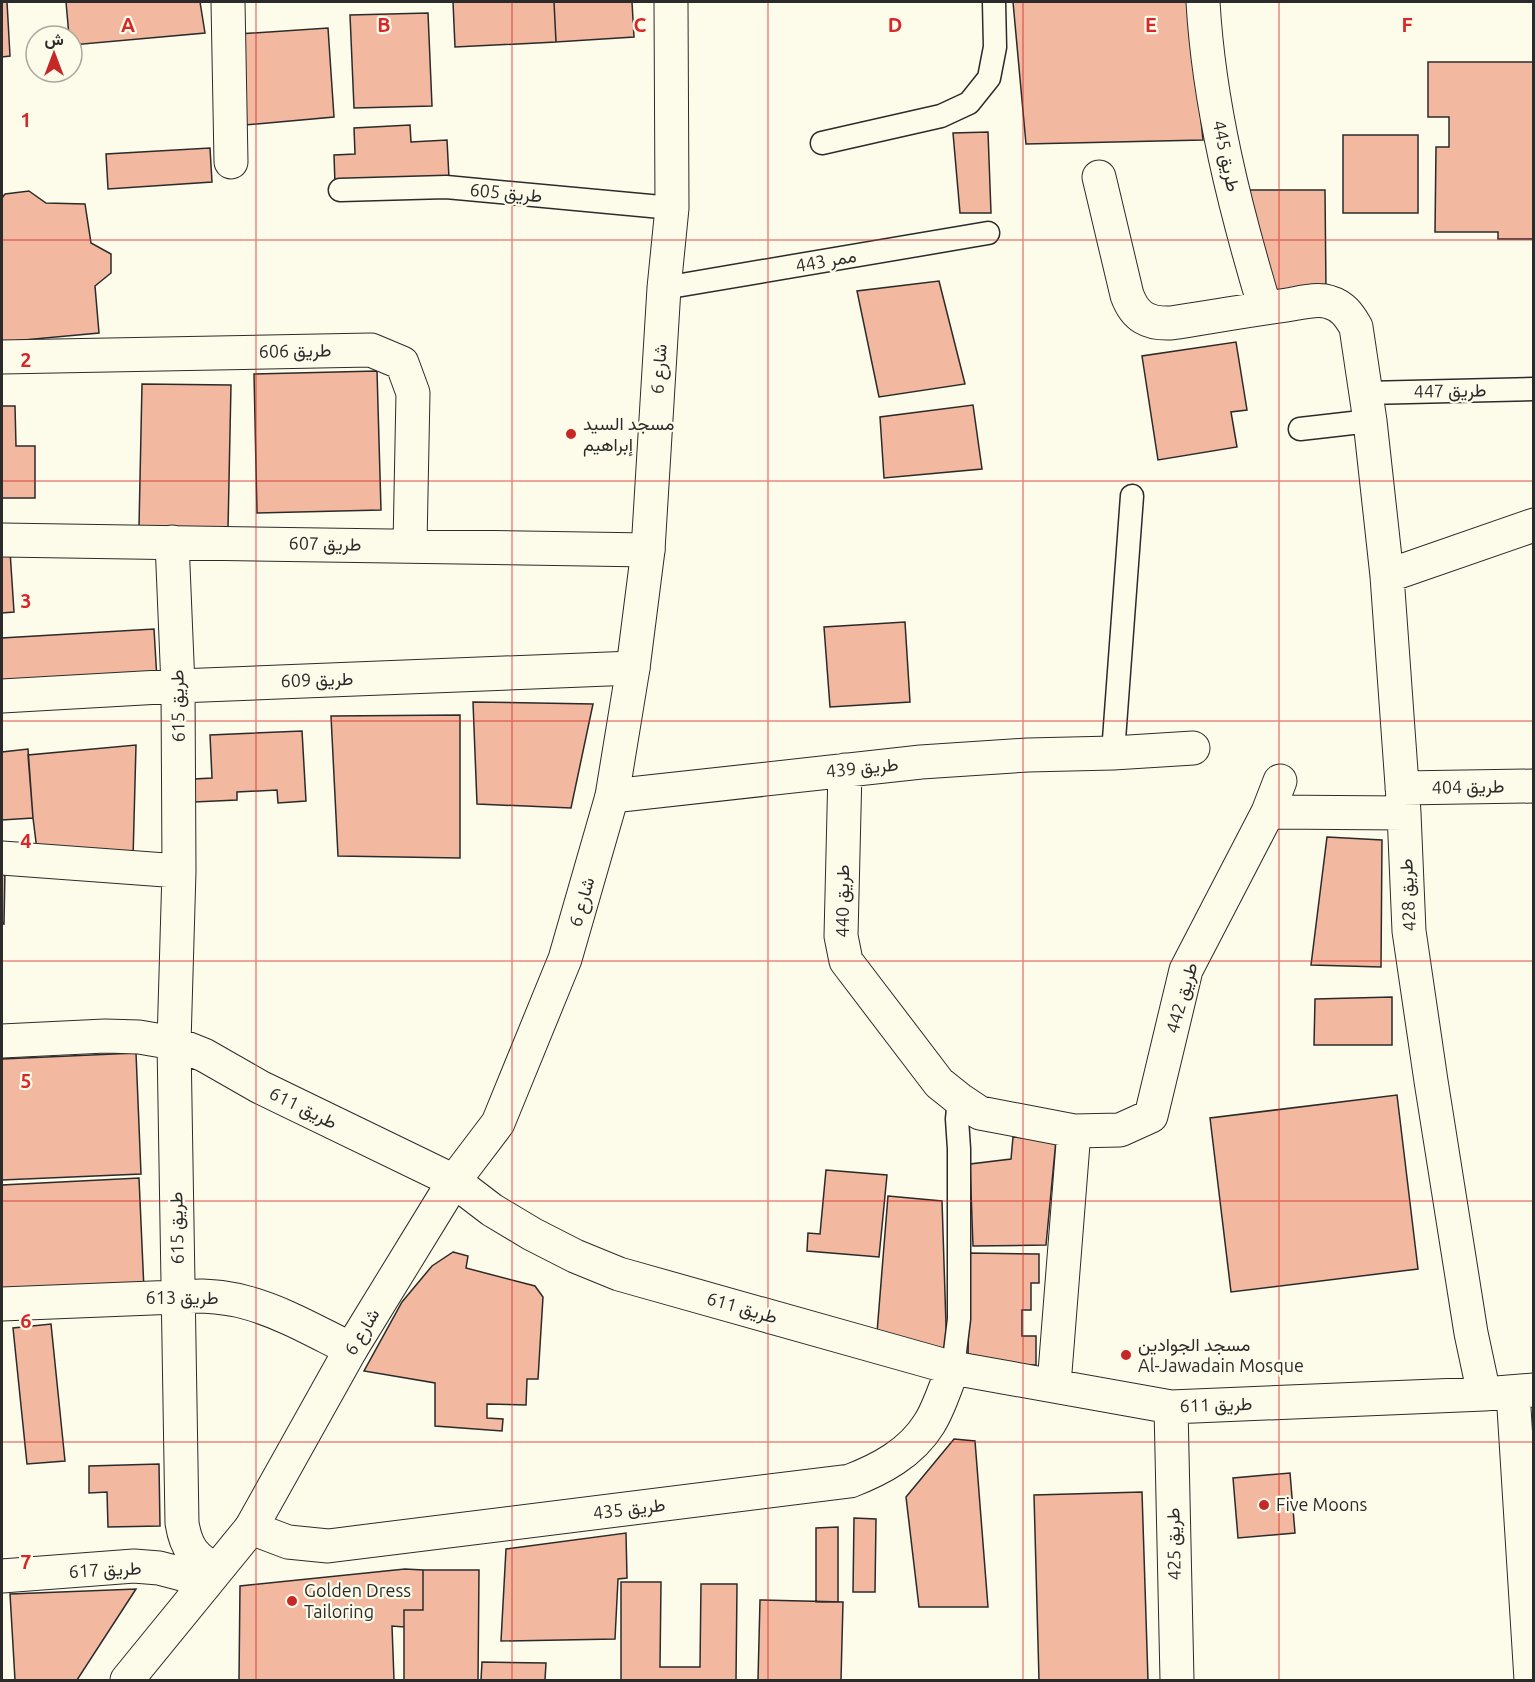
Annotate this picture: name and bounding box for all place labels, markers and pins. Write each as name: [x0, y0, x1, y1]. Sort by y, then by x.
place label: مسجد السيد إبراهيم: [583, 413, 674, 457]
marker: مسجد السيد إبراهيم: [564, 427, 578, 441]
place label: مسجد الجوادين Al-Jawadain Mosque: [1138, 1334, 1304, 1375]
marker: مسجد الجوادين Al-Jawadain Mosque: [1119, 1348, 1133, 1362]
place label: Five Moons: [1276, 1494, 1368, 1514]
marker: Five Moons: [1257, 1498, 1271, 1512]
place label: Golden Dress Tailoring: [304, 1580, 411, 1621]
marker: Golden Dress Tailoring: [285, 1594, 299, 1608]

